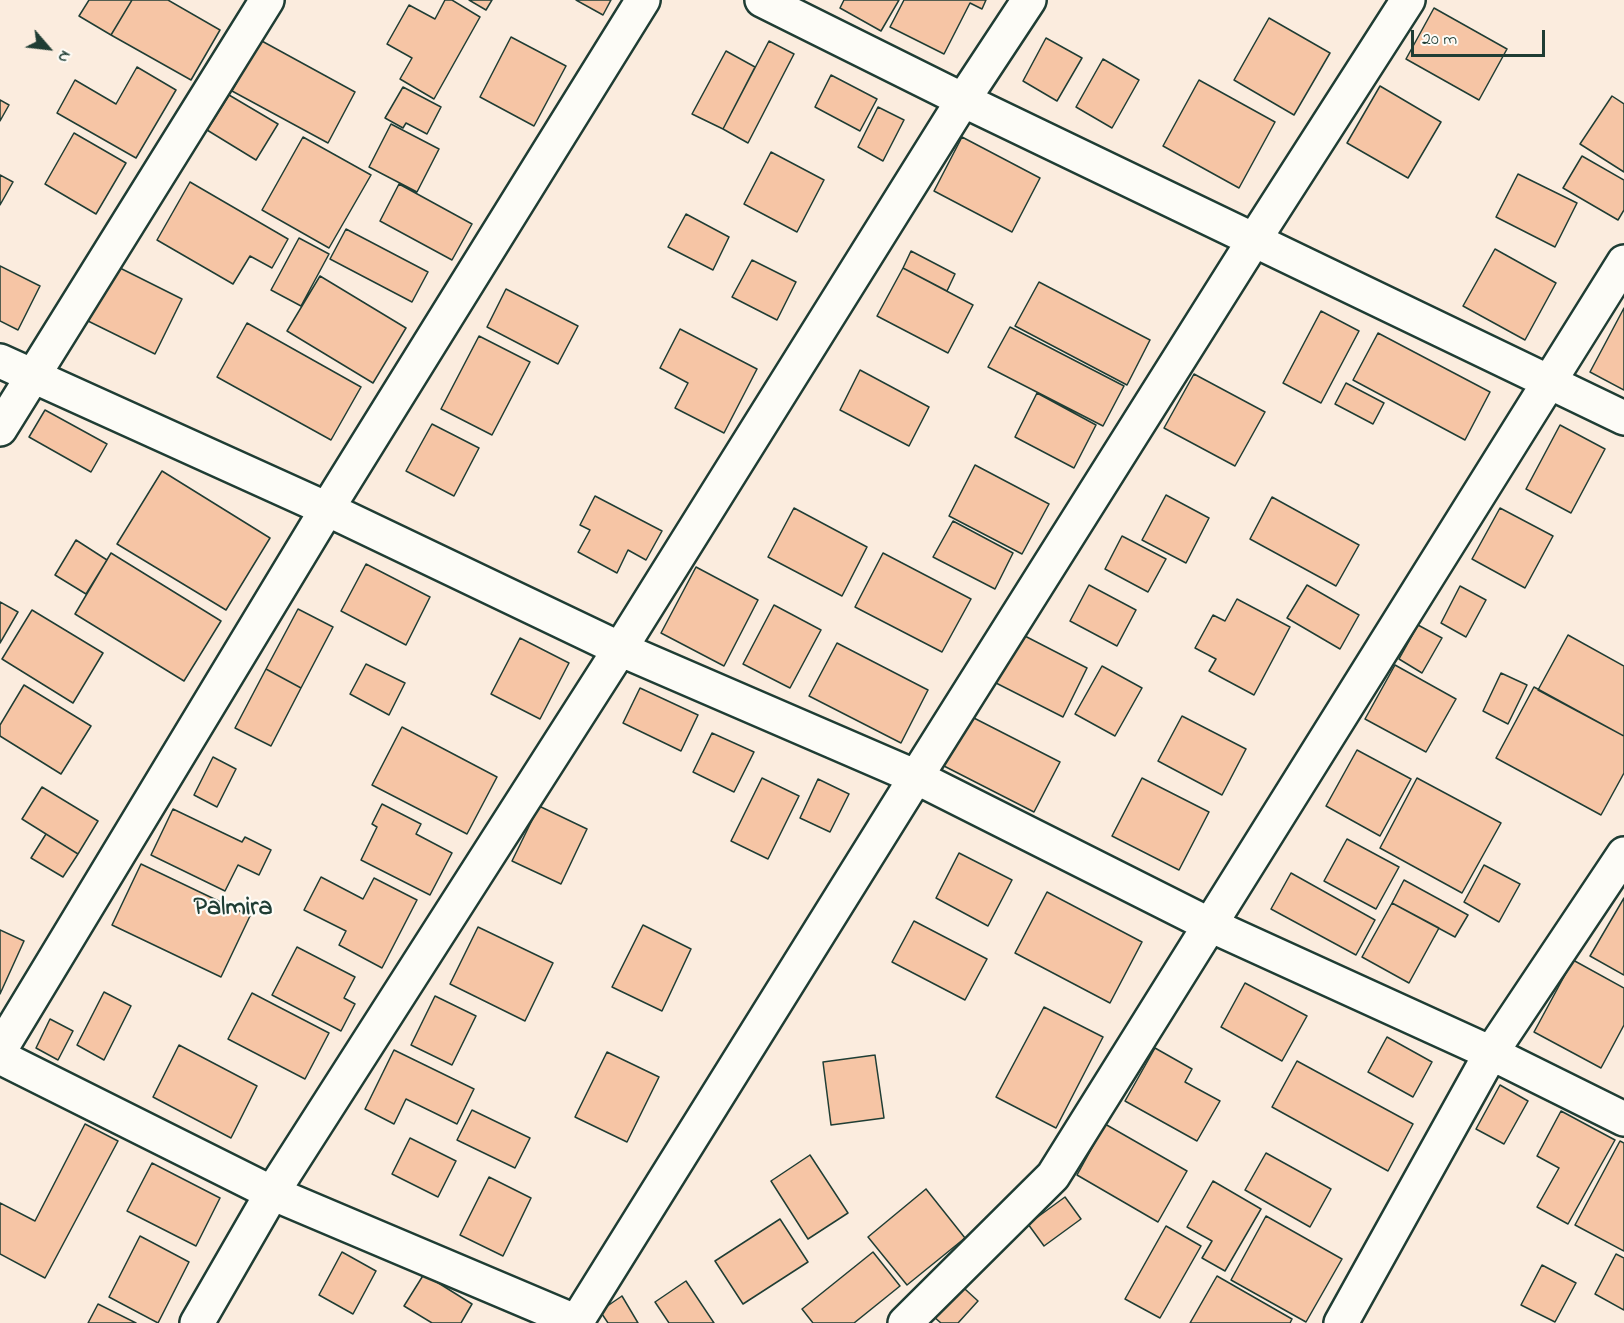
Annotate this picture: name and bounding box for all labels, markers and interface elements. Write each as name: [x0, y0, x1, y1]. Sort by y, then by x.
north arrow: [18, 18, 78, 78]
scale bar: [1414, 18, 1548, 56]
text: 20 m: [1422, 27, 1457, 53]
text: N: [51, 46, 77, 67]
district label: Palmira: [194, 894, 272, 926]

